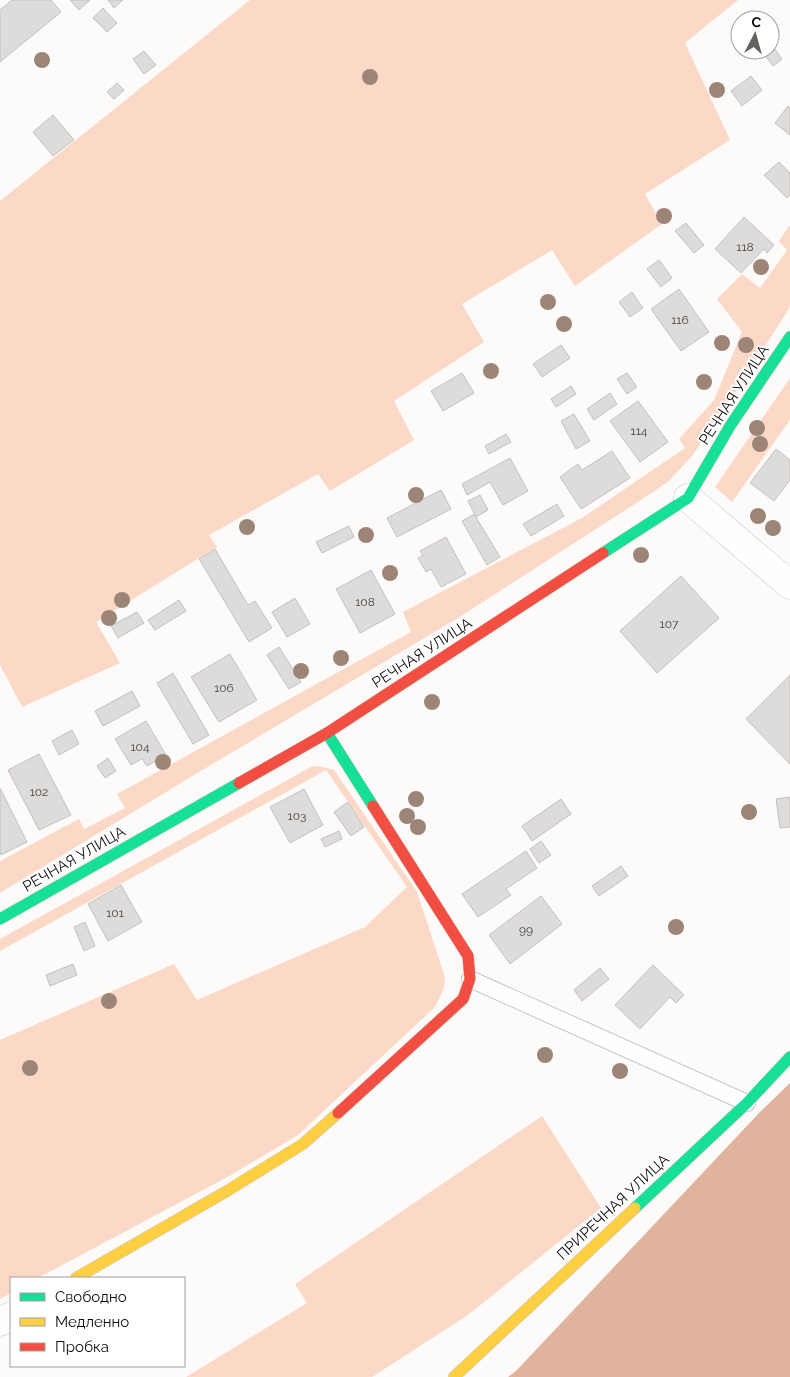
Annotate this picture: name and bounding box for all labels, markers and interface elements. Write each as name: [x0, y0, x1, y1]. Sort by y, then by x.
north arrow: [730, 10, 780, 60]
text: С: [751, 14, 762, 31]
house number: 118: [736, 240, 754, 254]
house number: 116: [671, 313, 689, 327]
street label: РЕЧНАЯ УЛИЦА: [695, 342, 773, 448]
house number: 114: [631, 424, 648, 438]
house number: 108: [355, 595, 375, 609]
street label: РЕЧНАЯ УЛИЦА: [369, 614, 475, 692]
house number: 107: [660, 617, 679, 631]
house number: 106: [214, 681, 234, 695]
house number: 104: [130, 740, 150, 754]
house number: 102: [30, 785, 48, 799]
house number: 103: [288, 809, 306, 823]
street label: РЕЧНАЯ УЛИЦА: [20, 822, 128, 896]
house number: 101: [106, 906, 124, 920]
house number: 99: [519, 923, 533, 937]
street label: ПРИРЕЧНАЯ УЛИЦА: [553, 1150, 673, 1264]
legend: [10, 1277, 185, 1367]
text: Свободно: [55, 1288, 127, 1306]
text: Медленно: [55, 1313, 129, 1331]
text: Пробка: [55, 1338, 109, 1356]

